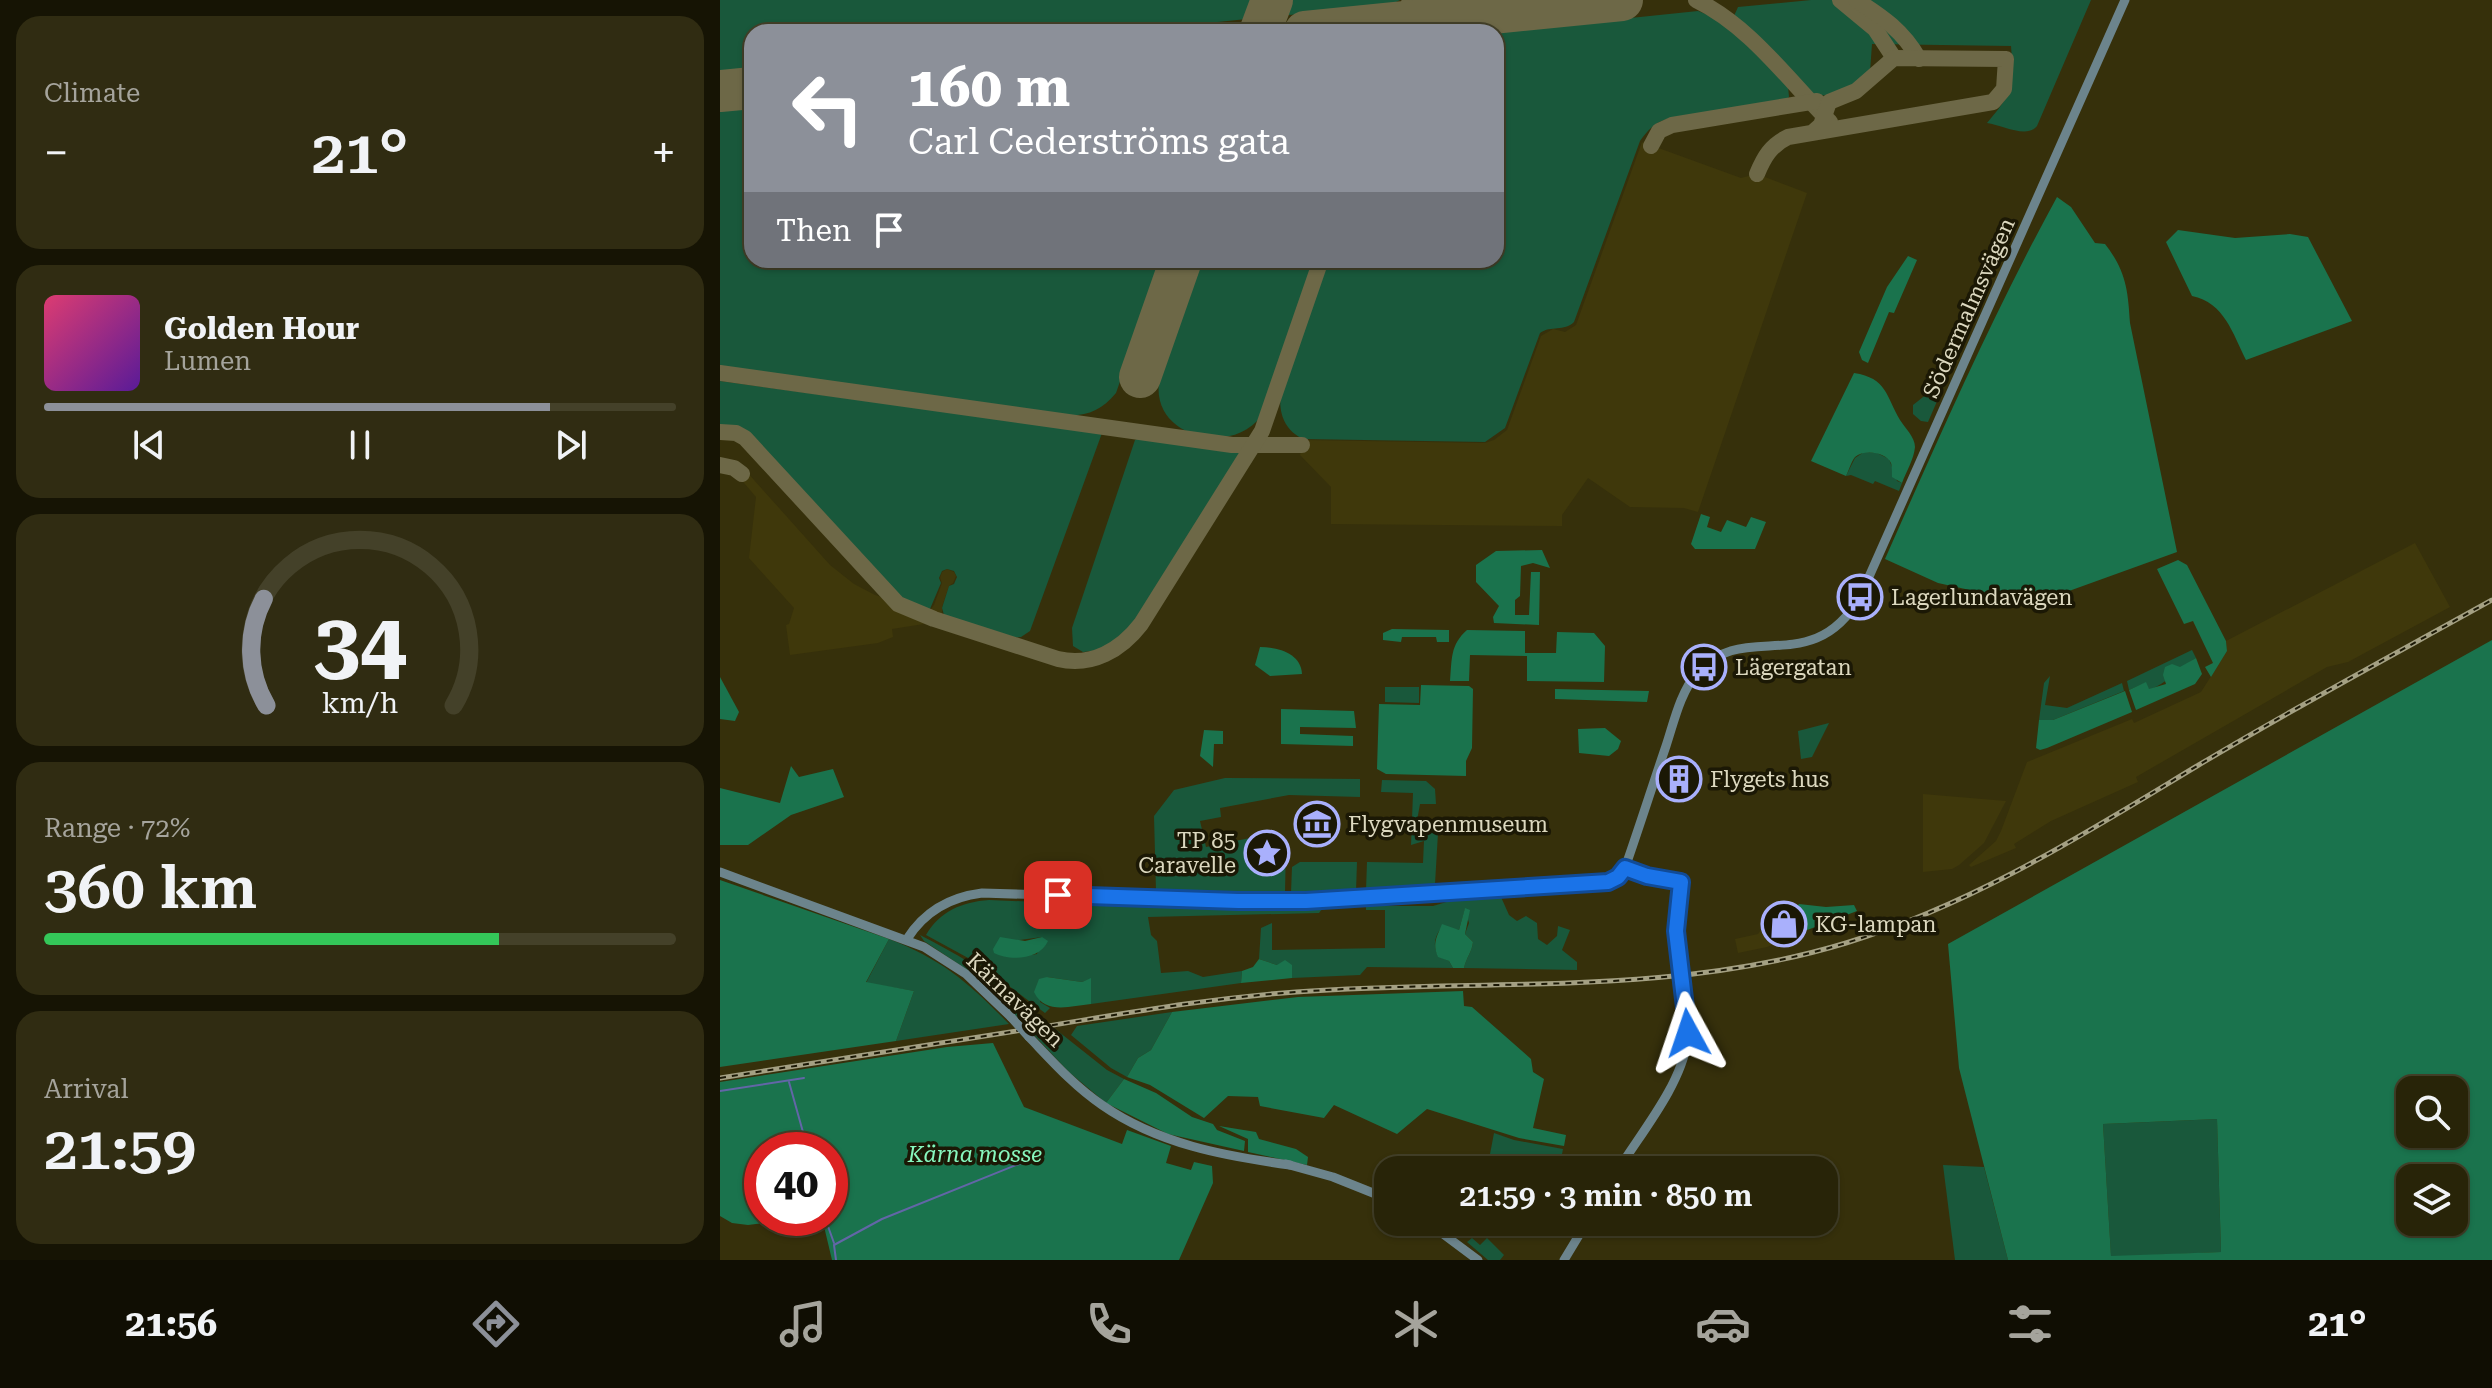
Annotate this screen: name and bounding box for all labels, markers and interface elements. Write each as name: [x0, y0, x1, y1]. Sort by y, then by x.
text: 160 m: [908, 54, 1070, 120]
icon: left: [776, 56, 880, 160]
text: Climate: [44, 78, 140, 108]
text: 21°: [312, 117, 408, 188]
text: Carl Cederströms gata: [908, 121, 1290, 163]
text: −: [44, 127, 69, 179]
text: +: [651, 127, 676, 179]
icon: arrive: [867, 208, 911, 252]
text: Then: [776, 213, 851, 248]
street label: Södermalmsvägen: [1918, 214, 2020, 402]
text: Golden Hour: [164, 311, 359, 346]
text: Lumen: [164, 346, 251, 376]
icon: previous: [127, 423, 171, 467]
icon: pause: [338, 423, 382, 467]
icon: next: [549, 423, 593, 467]
bus stop icon: Lagerlundavägen: [1836, 573, 1884, 621]
place label: Lagerlundavägen: [1891, 585, 2072, 610]
text: 34: [313, 595, 407, 692]
bus stop icon: Lägergatan: [1680, 643, 1728, 691]
place label: Lägergatan: [1735, 655, 1852, 680]
text: km/h: [322, 686, 398, 720]
building icon: Flygets hus: [1655, 755, 1703, 803]
place label: Flygets hus: [1710, 767, 1829, 792]
museum icon: Flygvapenmuseum: [1293, 800, 1341, 848]
place label: Flygvapenmuseum: [1348, 812, 1548, 837]
text: Range · 72%: [44, 813, 190, 843]
place label: TP 85 Caravelle: [1138, 828, 1236, 878]
place icon: TP 85 Caravelle: [1243, 829, 1291, 877]
text: 360 km: [44, 852, 257, 923]
pin: [1024, 861, 1092, 929]
icon: arrive: [1036, 873, 1080, 917]
shop icon: KG-lampan: [1760, 900, 1808, 948]
place label: KG-lampan: [1815, 912, 1936, 937]
street label: Kärnavägen: [961, 948, 1069, 1052]
position arrow: [1646, 991, 1730, 1075]
text: Arrival: [44, 1074, 129, 1104]
map controls: [2396, 1076, 2468, 1236]
button: search: [2396, 1076, 2468, 1148]
text: 21:59: [44, 1113, 196, 1184]
speed limit sign: 40: [744, 1132, 848, 1236]
park label: Kärna mosse: [907, 1142, 1042, 1167]
button: layers: [2396, 1164, 2468, 1236]
text: 21:59 · 3 min · 850 m: [1460, 1178, 1752, 1213]
icon: directions: [468, 1296, 524, 1352]
icon: music: [775, 1296, 831, 1352]
icon: phone: [1081, 1296, 1137, 1352]
icon: climate: [1388, 1296, 1444, 1352]
icon: car: [1695, 1296, 1751, 1352]
icon: filters: [2002, 1296, 2058, 1352]
text: 21:56: [125, 1303, 217, 1345]
text: 21°: [2308, 1303, 2367, 1345]

